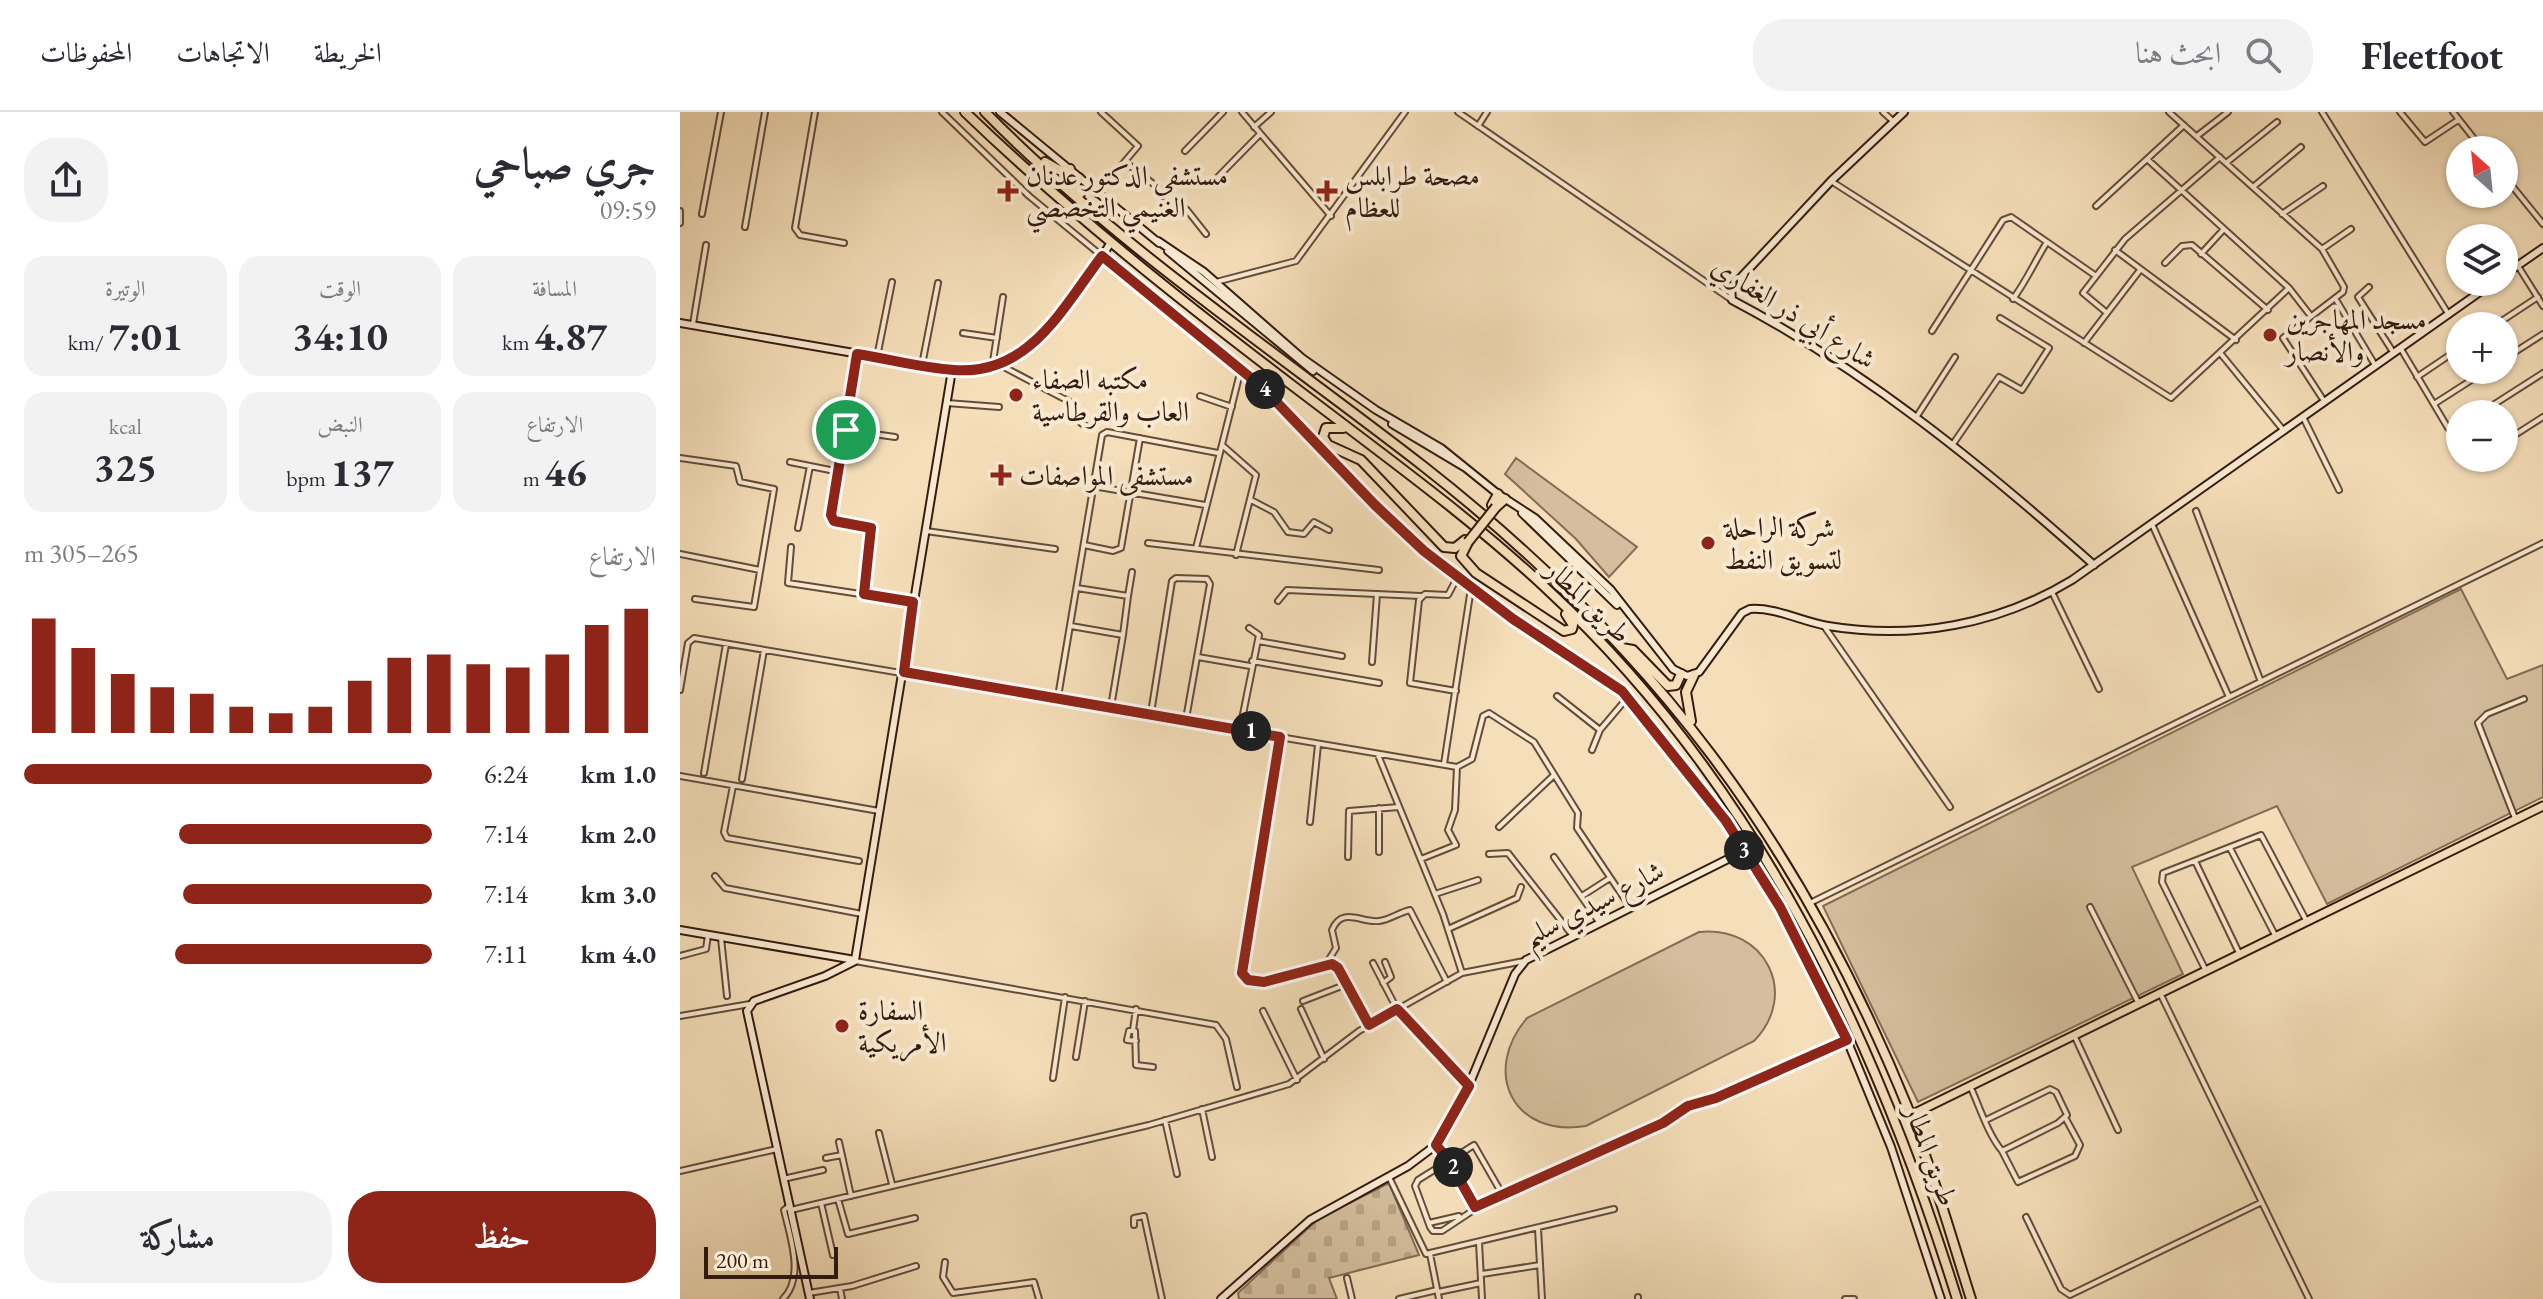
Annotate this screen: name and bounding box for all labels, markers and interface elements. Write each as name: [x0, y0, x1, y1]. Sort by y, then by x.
search box: [1753, 19, 2313, 91]
text: Fleetfoot: [2361, 31, 2503, 80]
text: ابحث هنا: [2135, 33, 2221, 72]
icon: search: [2241, 33, 2285, 77]
text: المحفوظات: [40, 34, 132, 70]
text: الاتجاهات: [176, 34, 270, 70]
text: الخريطة: [314, 34, 382, 70]
text: جري صباحي: [474, 134, 656, 191]
north arrow: [2446, 136, 2518, 208]
map controls: [2446, 136, 2518, 472]
button: share: [24, 138, 108, 222]
place label: مستشفي الدكتور عدنان الغنيمي التخصصي: [1026, 157, 1228, 234]
place label: مصحة طرابلس للعظام: [1345, 157, 1480, 232]
marker: مستشفي الدكتور عدنان الغنيمي التخصصي: [997, 180, 1019, 202]
marker: مصحة طرابلس للعظام: [1316, 180, 1338, 202]
text: 09:59: [600, 193, 656, 227]
button: layers: [2446, 224, 2518, 296]
street label: شارع أبي ذر الغفاري: [1702, 246, 1883, 382]
text: الوتيرة: [105, 274, 146, 303]
text: الوقت: [319, 274, 361, 303]
text: المسافة: [532, 274, 577, 303]
place label: مسجد المهاجرين والأنصار: [2283, 301, 2427, 369]
text: 7:01: [108, 310, 183, 362]
text: 34:10: [292, 310, 388, 362]
text: 4.87: [534, 310, 607, 362]
button: +: [2446, 312, 2518, 384]
marker: مسجد المهاجرين والأنصار: [2261, 326, 2279, 344]
text: /km: [68, 328, 108, 357]
text: km: [502, 328, 534, 357]
place label: مكتبه الصفاء العاب والقرطاسية: [1032, 361, 1189, 429]
pin: 4: [1245, 369, 1285, 409]
text: 4: [1259, 374, 1271, 403]
marker: مكتبه الصفاء العاب والقرطاسية: [1007, 386, 1025, 404]
pin: [812, 396, 880, 464]
button: −: [2446, 400, 2518, 472]
icon: arrive: [824, 408, 868, 452]
text: النبض: [317, 410, 363, 439]
text: الارتفاع: [526, 410, 583, 439]
text: kcal: [109, 412, 142, 441]
text: 325: [94, 441, 157, 493]
text: 137: [330, 446, 394, 498]
text: 46: [544, 446, 587, 498]
place label: مستشفى المواصفات: [1019, 457, 1194, 496]
text: bpm: [286, 464, 330, 493]
text: m: [523, 464, 544, 493]
marker: مستشفى المواصفات: [990, 464, 1012, 486]
place label: شركة الراحلة لتسويق النفط: [1722, 509, 1842, 577]
marker: شركة الراحلة لتسويق النفط: [1699, 534, 1717, 552]
text: 265–305 m: [24, 536, 139, 570]
text: الارتفاع: [589, 539, 656, 573]
street label: طريق المطار: [1536, 549, 1640, 651]
pin: 1: [1231, 711, 1271, 751]
text: 1: [1245, 716, 1257, 745]
text: 6:24: [484, 757, 528, 791]
text: 1.0 km: [581, 757, 656, 791]
text: 7:14: [484, 817, 528, 851]
text: 2.0 km: [581, 817, 656, 851]
pin: 3: [1724, 830, 1764, 870]
text: 3: [1738, 835, 1750, 864]
street label: شارع سيدي سليم: [1516, 852, 1674, 963]
text: 7:14: [484, 877, 528, 911]
text: 3.0 km: [581, 877, 656, 911]
text: 7:11: [484, 937, 528, 971]
text: 4.0 km: [581, 937, 656, 971]
place label: السفارة الأمريكية: [858, 992, 947, 1062]
marker: السفارة الأمريكية: [833, 1017, 851, 1035]
street label: طريق المطار: [1896, 1096, 1967, 1211]
pin: 2: [1433, 1147, 1473, 1187]
text: 2: [1447, 1152, 1459, 1181]
button: مشاركة: [24, 1191, 332, 1283]
button: حفظ: [348, 1191, 656, 1283]
scale bar: [704, 1243, 838, 1279]
text: 200 m: [716, 1246, 769, 1275]

